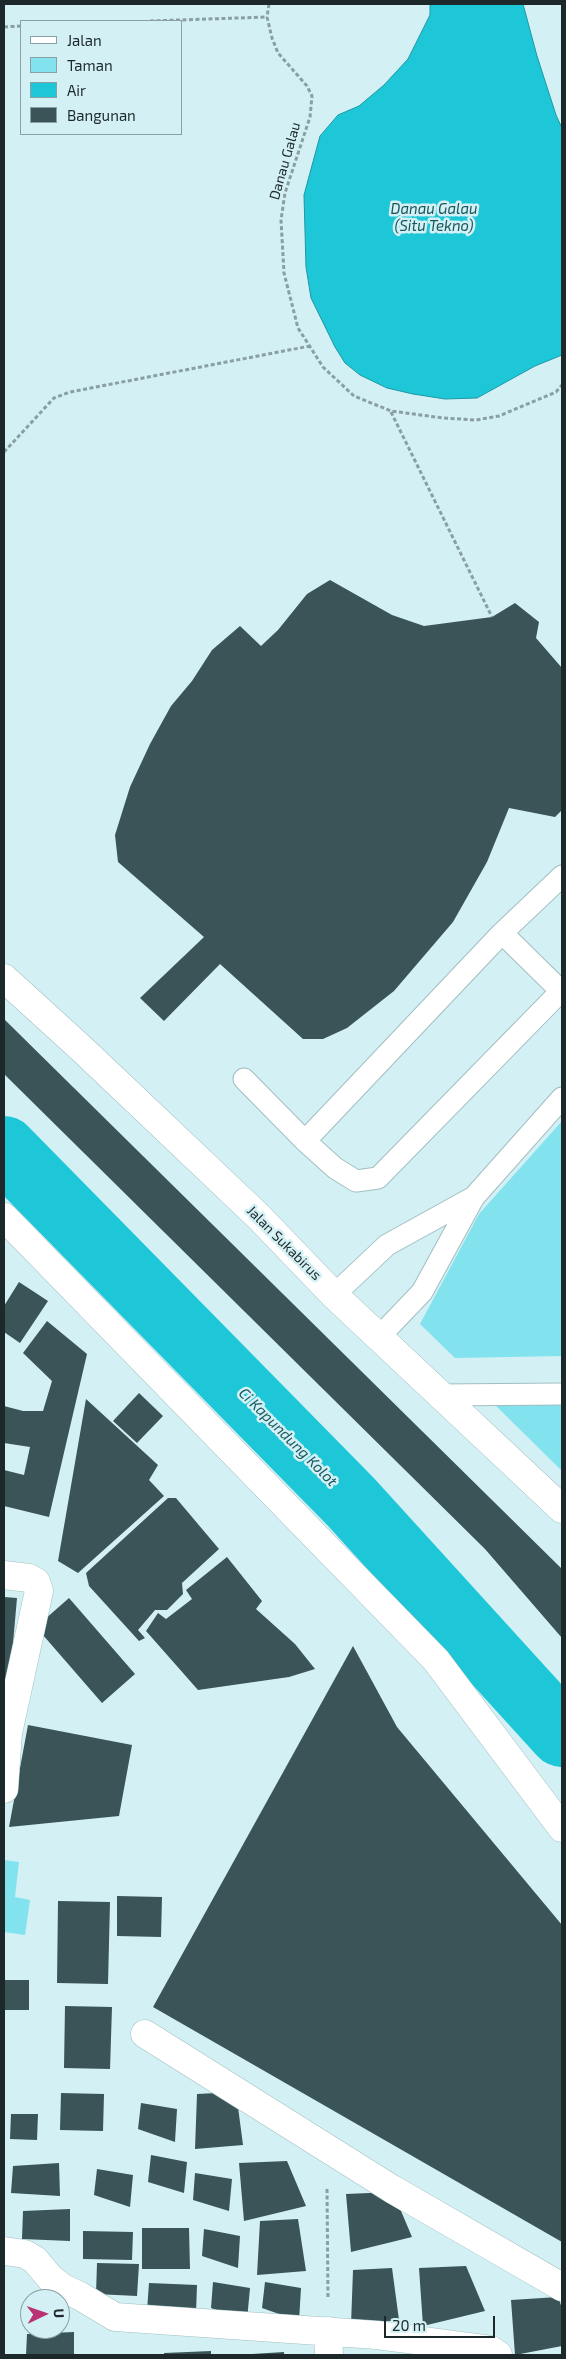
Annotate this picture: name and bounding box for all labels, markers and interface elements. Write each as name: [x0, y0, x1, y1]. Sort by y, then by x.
legend: [20, 20, 182, 135]
text: Jalan: [67, 31, 102, 49]
text: Taman: [67, 56, 113, 74]
text: Air: [67, 81, 86, 99]
text: Bangunan: [67, 106, 136, 124]
street label: Danau Galau: [266, 120, 304, 202]
water label: Danau Galau (Situ Tekno): [390, 200, 478, 235]
street label: Jalan Sukabirus: [243, 1202, 325, 1284]
water label: Ci Kapundung Kolot: [235, 1384, 341, 1490]
north arrow: [20, 2289, 70, 2339]
scale bar: [386, 2306, 497, 2338]
text: U: [51, 2308, 68, 2318]
text: 20 m: [392, 2316, 426, 2334]

